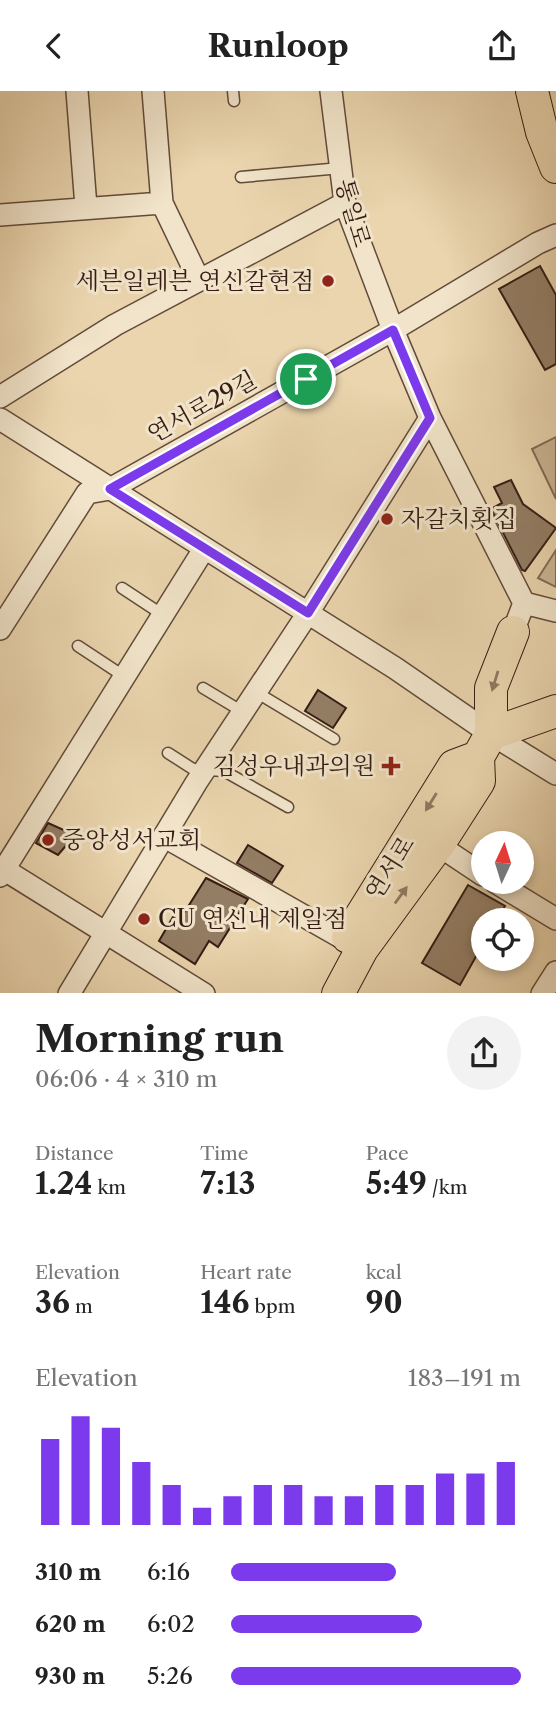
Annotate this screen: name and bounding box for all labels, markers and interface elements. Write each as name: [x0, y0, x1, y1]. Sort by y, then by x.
text: Runloop: [207, 26, 349, 65]
icon: back: [35, 27, 73, 65]
icon: share: [483, 27, 521, 65]
street label: 통일로: [330, 175, 377, 250]
place label: 세븐일레븐 연신갈현점: [76, 266, 314, 295]
marker: 세븐일레븐 연신갈현점: [320, 273, 336, 289]
pin: [276, 349, 336, 409]
icon: arrive: [287, 360, 325, 398]
street label: 연서로29길: [142, 365, 262, 448]
place label: 자갈치횟집: [401, 504, 517, 533]
marker: 자갈치횟집: [379, 511, 395, 527]
one-way arrow: [489, 671, 499, 692]
place label: 김성우내과의원: [213, 751, 375, 780]
marker: 김성우내과의원: [381, 756, 401, 776]
one-way arrow: [425, 793, 438, 812]
place label: 중앙성서교회: [62, 825, 201, 854]
street label: 연서로: [359, 831, 420, 905]
north arrow: [471, 831, 534, 894]
map controls: [471, 831, 534, 971]
marker: 중앙성서교회: [40, 832, 56, 848]
one-way arrow: [394, 886, 408, 904]
place label: CU 연신내 제일점: [158, 904, 347, 933]
button: locate: [471, 908, 534, 971]
marker: CU 연신내 제일점: [136, 911, 152, 927]
text: Morning run: [35, 1015, 284, 1062]
button: share: [447, 1016, 521, 1090]
text: 06:06 · 4 × 310 m: [35, 1065, 217, 1093]
text: Distance: [35, 1142, 114, 1165]
text: Time: [200, 1142, 248, 1165]
text: Pace: [366, 1142, 409, 1165]
text: 1.24: [35, 1165, 92, 1202]
text: 7:13: [200, 1165, 255, 1202]
text: 5:49: [366, 1165, 427, 1202]
text: km: [92, 1176, 126, 1199]
text: /km: [427, 1176, 467, 1199]
text: Elevation: [35, 1261, 120, 1284]
text: Heart rate: [200, 1261, 292, 1284]
text: kcal: [366, 1261, 402, 1284]
text: 36: [35, 1284, 70, 1321]
text: 146: [200, 1284, 250, 1321]
text: 90: [366, 1284, 403, 1321]
text: m: [70, 1295, 93, 1318]
text: bpm: [250, 1295, 295, 1318]
text: Elevation: [35, 1364, 138, 1392]
text: 183–191 m: [408, 1364, 521, 1392]
text: 310 m: [35, 1558, 101, 1586]
text: 6:16: [147, 1558, 190, 1586]
text: 620 m: [35, 1610, 106, 1638]
text: 6:02: [147, 1610, 195, 1638]
text: 930 m: [35, 1662, 105, 1690]
text: 5:26: [147, 1662, 193, 1690]

